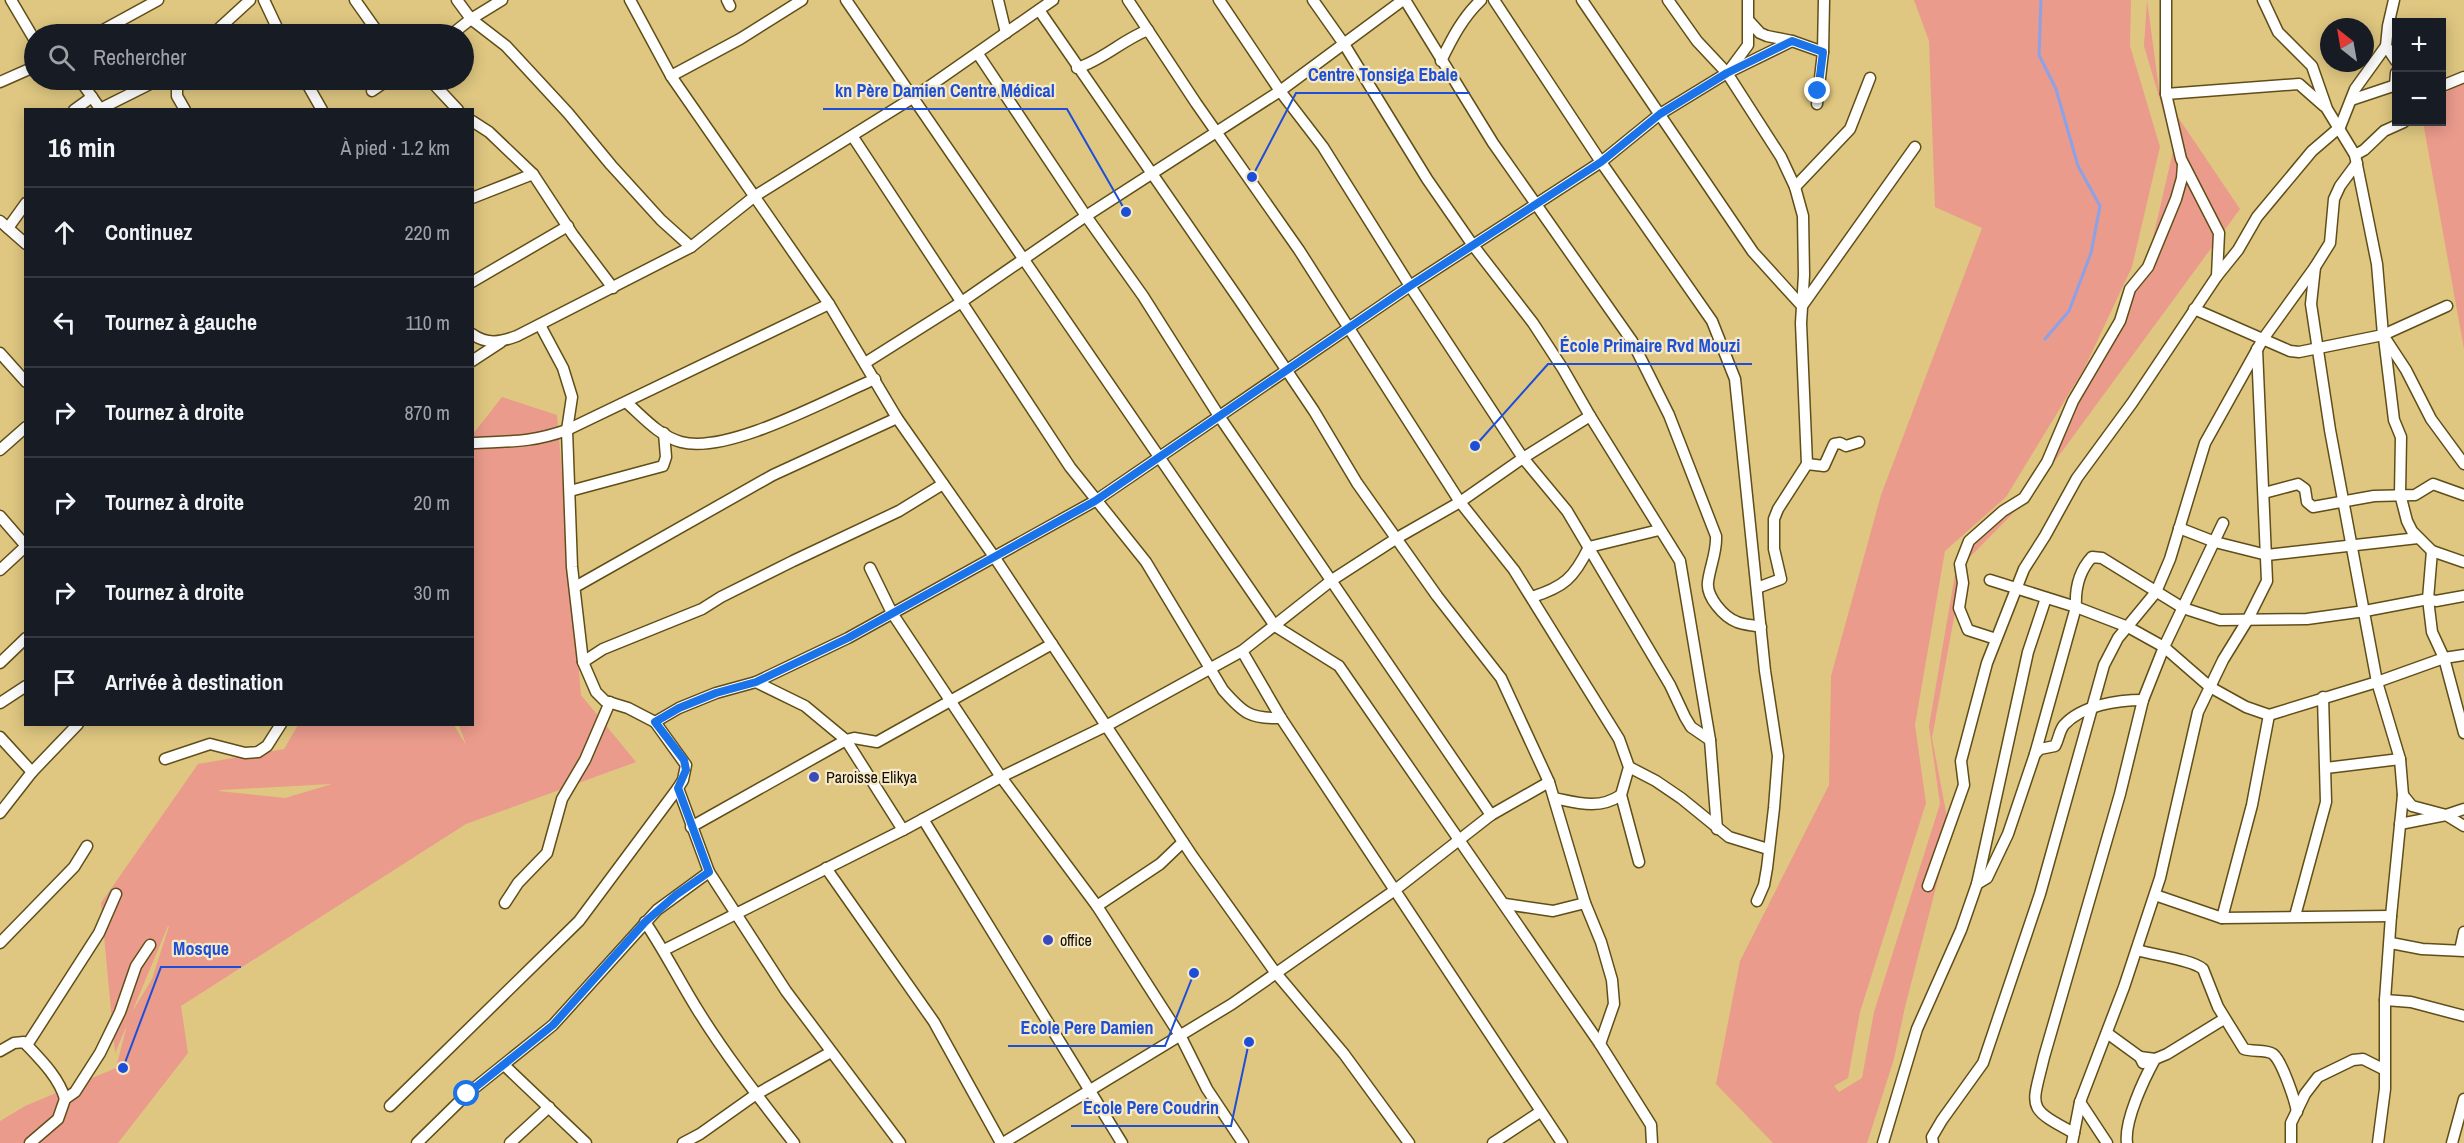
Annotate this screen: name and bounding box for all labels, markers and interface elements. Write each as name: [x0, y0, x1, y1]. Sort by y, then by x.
north arrow: [2320, 18, 2374, 72]
map controls: [2392, 18, 2446, 126]
button: +: [2392, 18, 2446, 72]
search box: [24, 24, 474, 90]
icon: search: [45, 41, 78, 74]
text: Rechercher: [93, 42, 186, 72]
callout: Centre Tonsiga Ebale: [1296, 57, 1470, 93]
text: Centre Tonsiga Ebale: [1308, 62, 1458, 87]
button: −: [2392, 72, 2446, 126]
callout: kn Père Damien Centre Médical: [823, 73, 1067, 109]
route end: [1804, 77, 1830, 103]
text: kn Père Damien Centre Médical: [835, 78, 1055, 103]
text: 16 min: [48, 130, 116, 165]
text: À pied · 1.2 km: [341, 134, 450, 161]
icon: ahead: [48, 216, 81, 249]
text: Continuez: [105, 217, 192, 247]
text: 220 m: [404, 219, 450, 246]
icon: left: [48, 306, 81, 339]
text: Tournez à gauche: [105, 307, 257, 337]
text: 110 m: [406, 309, 450, 336]
callout: École Primaire Rvd Mouzi: [1548, 328, 1752, 364]
text: École Primaire Rvd Mouzi: [1560, 333, 1740, 358]
icon: right: [48, 396, 81, 429]
text: Tournez à droite: [105, 397, 244, 427]
text: 870 m: [404, 399, 450, 426]
icon: right: [48, 486, 81, 519]
text: Tournez à droite: [105, 487, 244, 517]
text: 20 m: [414, 489, 450, 516]
icon: right: [48, 576, 81, 609]
text: Tournez à droite: [105, 577, 244, 607]
text: 30 m: [414, 579, 450, 606]
icon: arrive: [48, 666, 81, 699]
text: Arrivée à destination: [105, 667, 283, 697]
place label: Paroisse Elikya: [826, 766, 918, 788]
marker: Paroisse Elikya: [807, 770, 821, 784]
place label: office: [1060, 929, 1092, 951]
callout: Mosque: [161, 931, 241, 967]
marker: office: [1041, 933, 1055, 947]
text: Mosque: [173, 936, 229, 961]
callout: Ecole Pere Damien: [1008, 1010, 1165, 1046]
text: Ecole Pere Damien: [1021, 1015, 1153, 1040]
route start: [453, 1080, 479, 1106]
callout: Ecole Pere Coudrin: [1071, 1090, 1231, 1126]
text: Ecole Pere Coudrin: [1083, 1095, 1219, 1120]

